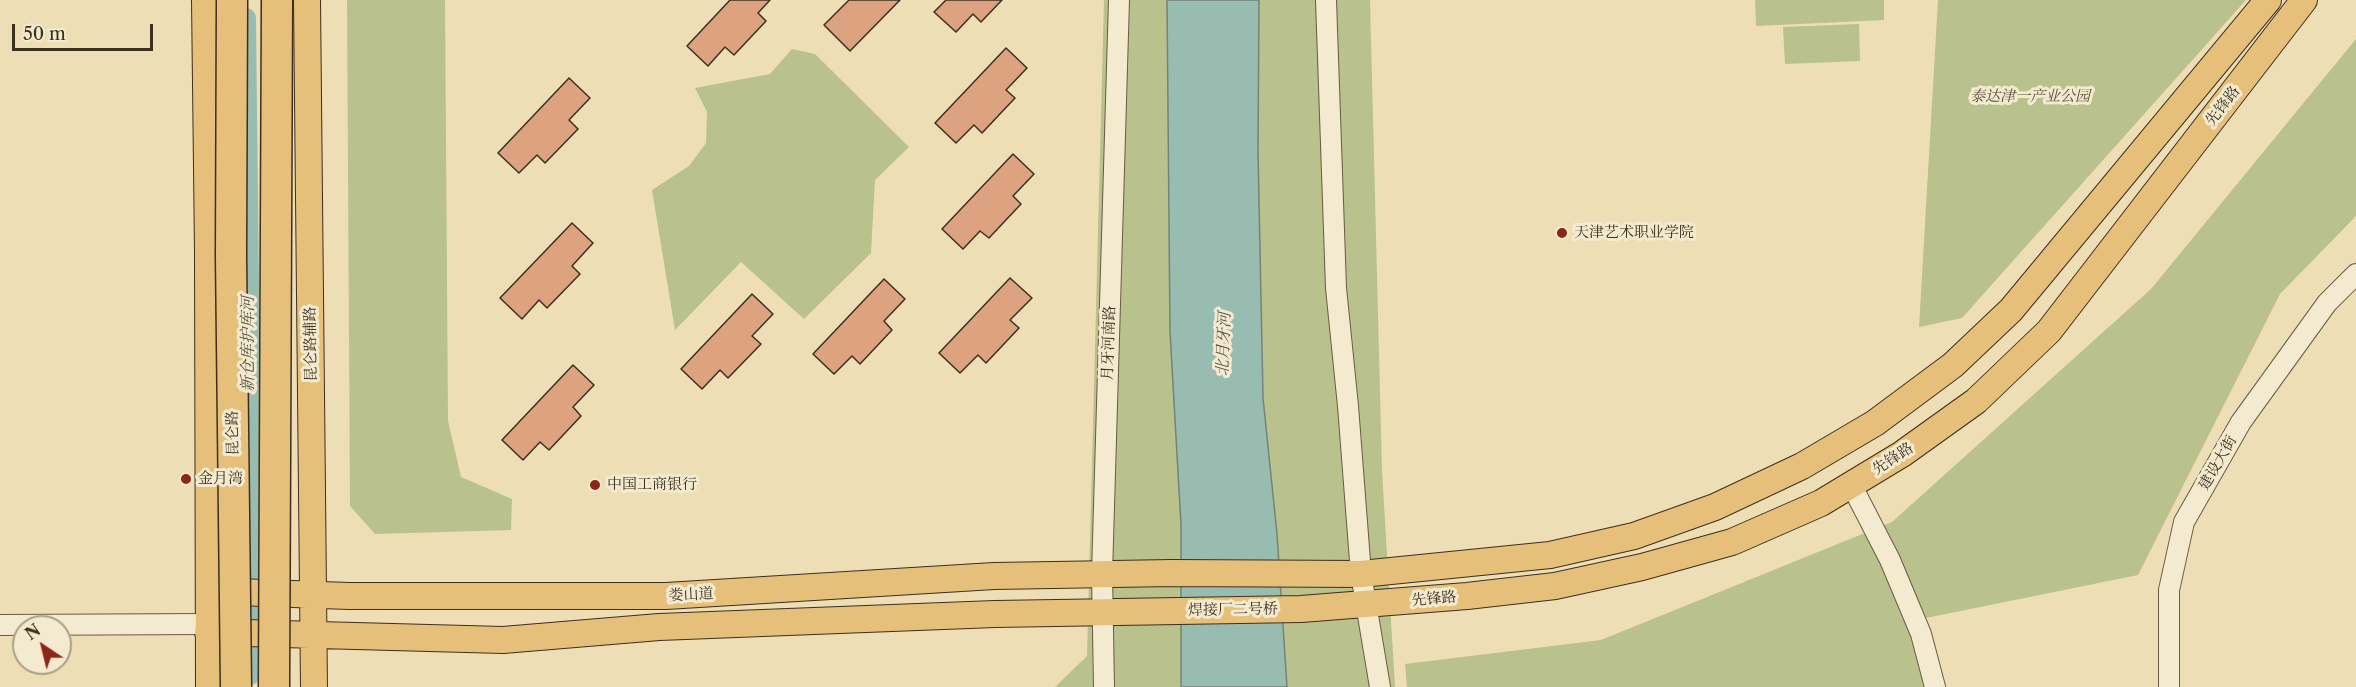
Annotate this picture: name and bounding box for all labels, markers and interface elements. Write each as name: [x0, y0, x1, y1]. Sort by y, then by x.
scale bar: [15, 12, 156, 50]
text: 50 m: [23, 23, 66, 45]
street label: 先锋路: [2202, 83, 2244, 129]
park label: 泰达津一产业公园: [1970, 88, 2090, 106]
place label: 天津艺术职业学院: [1574, 224, 1694, 242]
marker: 天津艺术职业学院: [1555, 226, 1569, 240]
water label: 新仓库护库河: [238, 296, 258, 392]
street label: 月牙河南路: [1099, 305, 1119, 381]
street label: 昆仑路辅路: [301, 306, 321, 382]
water label: 北月牙河: [1213, 312, 1235, 376]
street label: 昆仑路: [224, 410, 242, 456]
street label: 建设大街: [2195, 433, 2241, 493]
street label: 先锋路: [1869, 439, 1917, 479]
place label: 金月湾: [198, 470, 243, 488]
marker: 金月湾: [179, 472, 193, 486]
place label: 中国工商银行: [607, 476, 697, 494]
marker: 中国工商银行: [588, 478, 602, 492]
street label: 娄山道: [668, 585, 714, 605]
street label: 先锋路: [1411, 588, 1457, 610]
street label: 焊接厂二号桥: [1188, 600, 1278, 620]
north arrow: [12, 615, 72, 675]
text: N: [21, 620, 44, 644]

